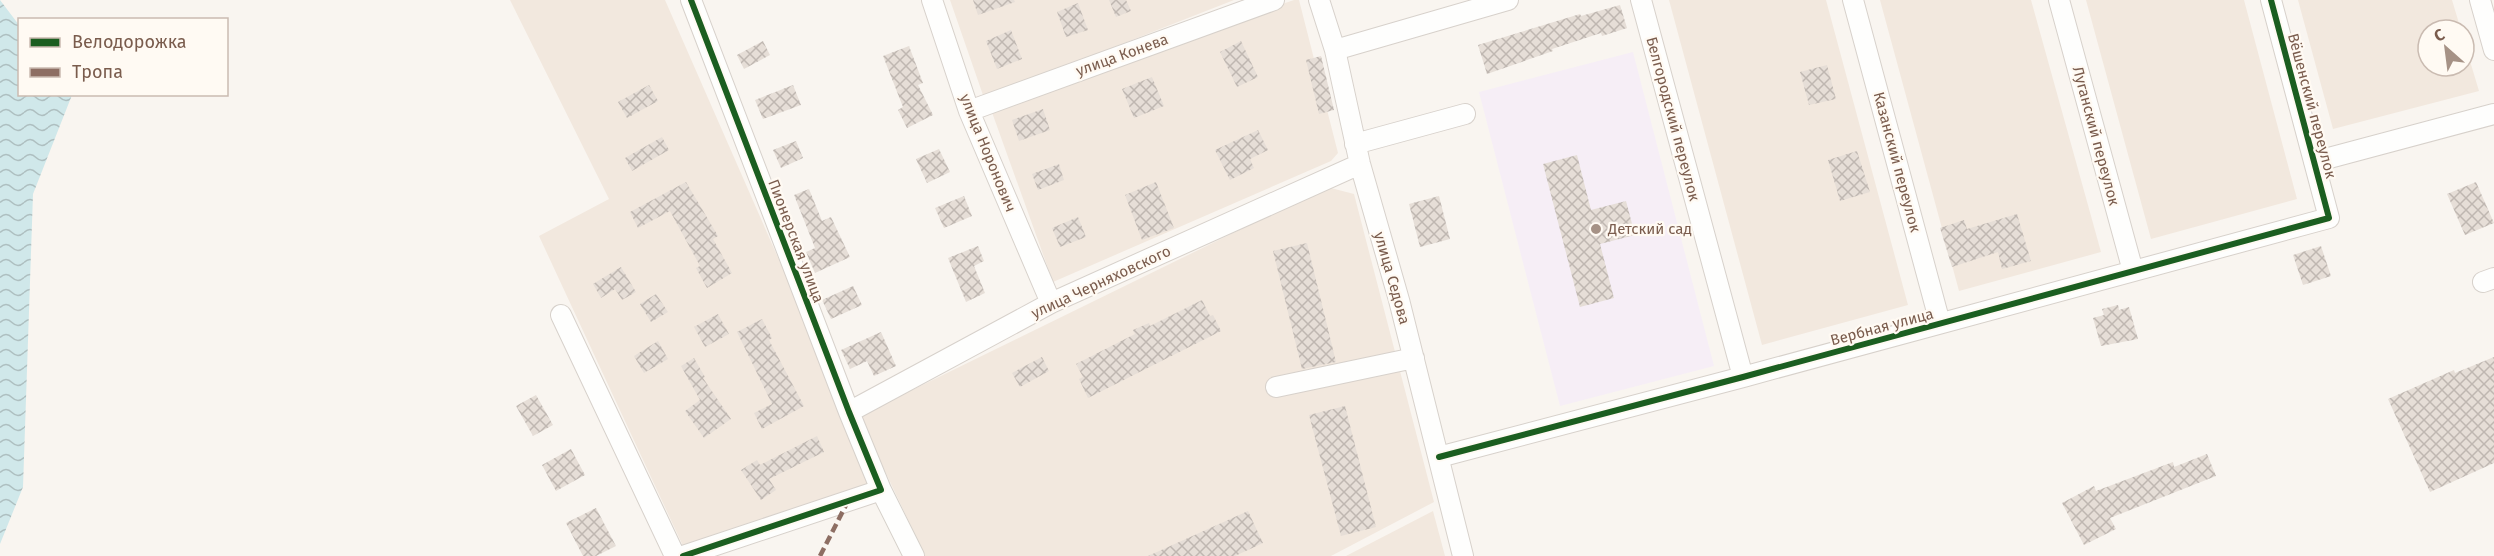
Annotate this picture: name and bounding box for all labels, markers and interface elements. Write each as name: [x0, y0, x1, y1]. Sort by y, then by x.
legend: [18, 18, 228, 96]
north arrow: [2416, 18, 2476, 78]
text: С: [2431, 24, 2448, 46]
street label: улица Конева: [1073, 30, 1171, 80]
text: Велодорожка: [72, 31, 187, 53]
street label: Вёшенский переулок: [2284, 31, 2340, 181]
street label: Белгородский переулок: [1642, 35, 1704, 203]
text: Тропа: [72, 61, 123, 83]
street label: Луганский переулок: [2069, 64, 2123, 208]
street label: Казанский переулок: [1870, 90, 1924, 234]
street label: улица Норонович: [956, 91, 1020, 215]
street label: Пионерская улица: [764, 177, 828, 305]
place label: Детский сад: [1607, 220, 1692, 238]
marker: Детский сад: [1589, 222, 1603, 236]
street label: улица Седова: [1370, 230, 1414, 326]
street label: улица Черняховского: [1028, 242, 1174, 322]
street label: Вербная улица: [1828, 305, 1936, 349]

